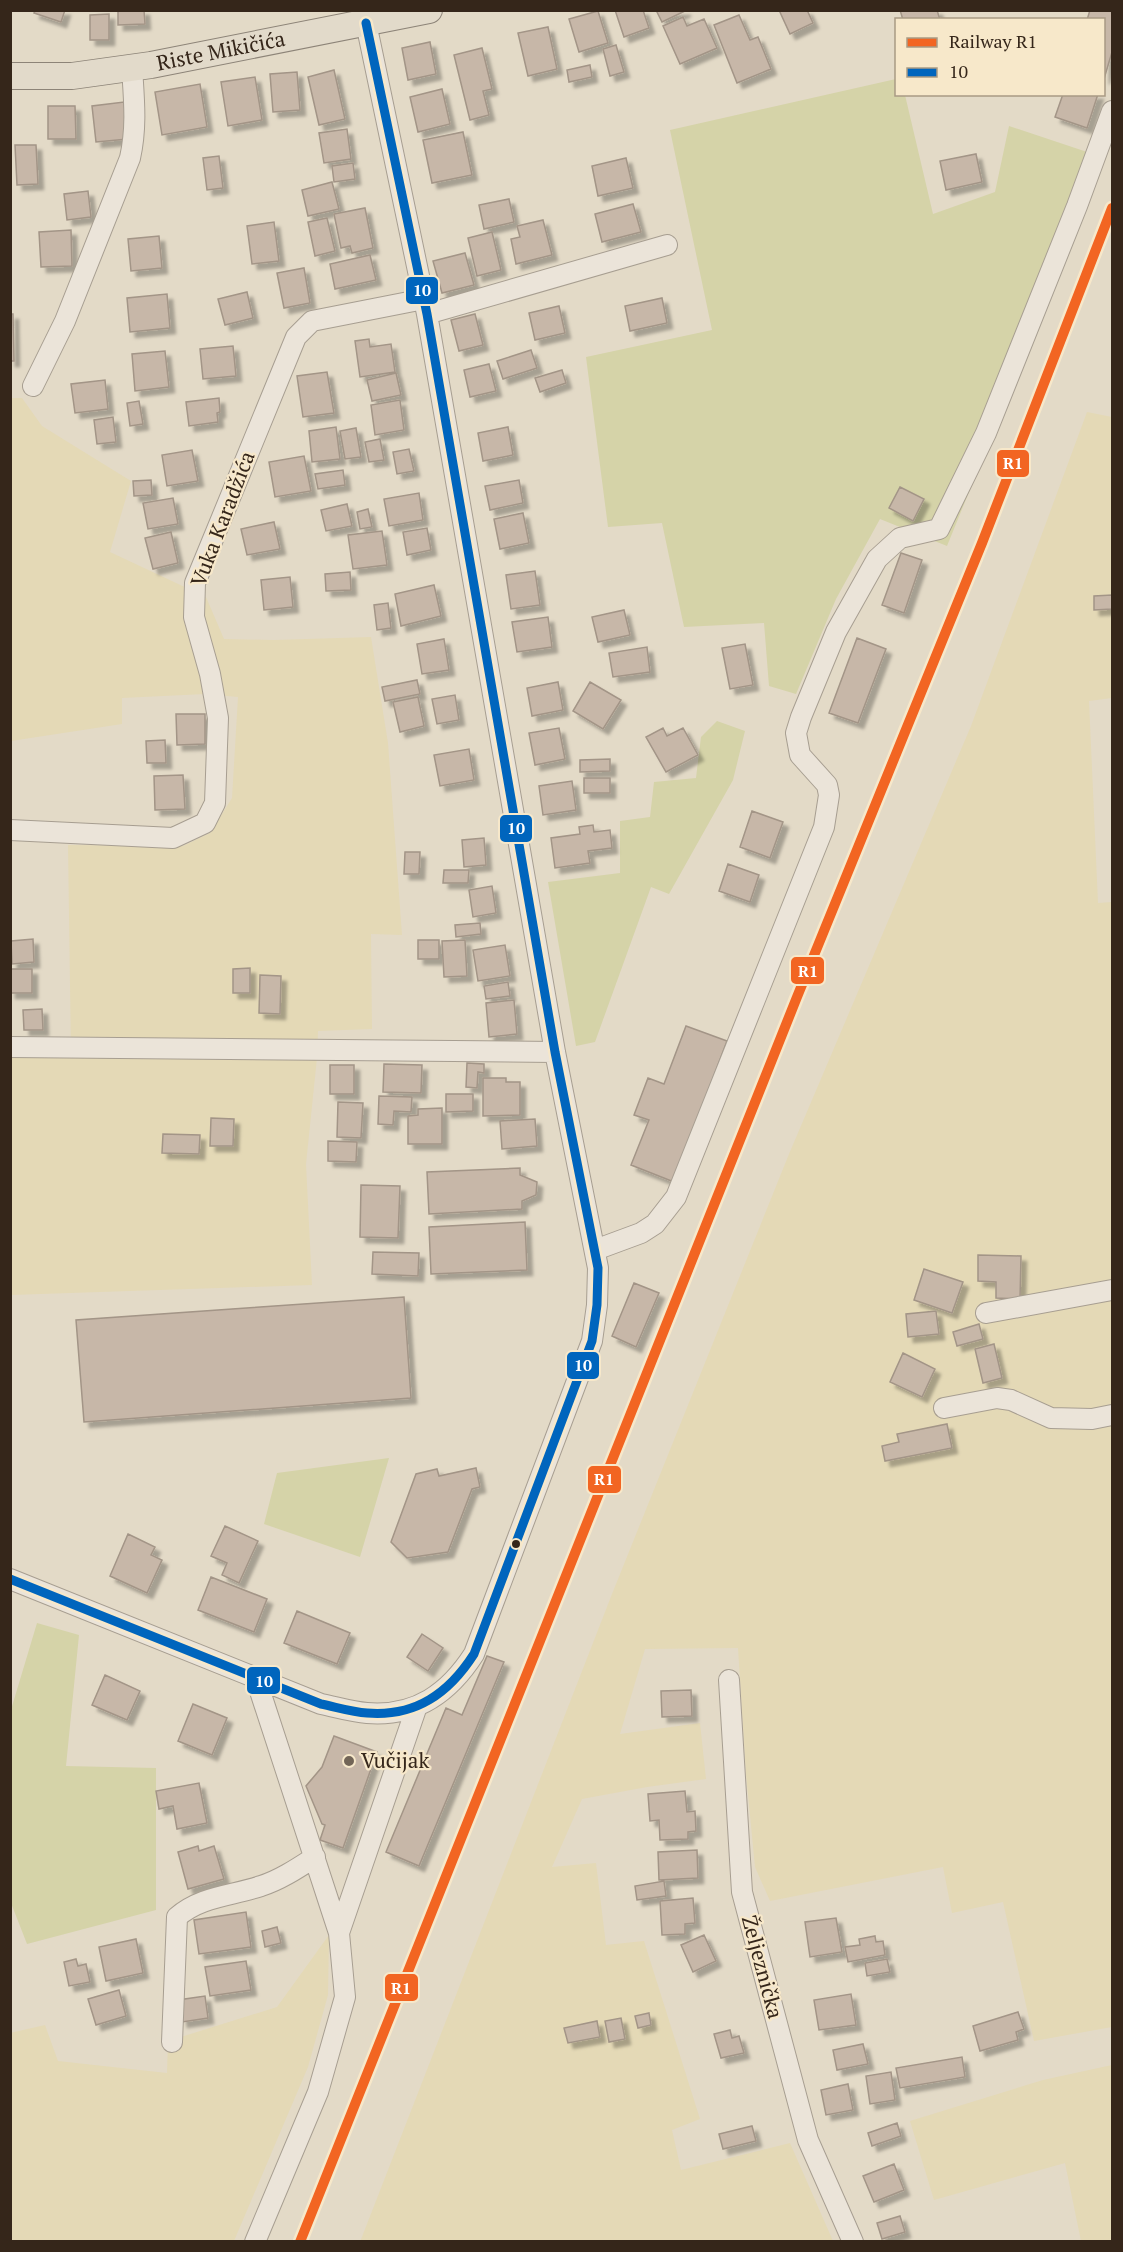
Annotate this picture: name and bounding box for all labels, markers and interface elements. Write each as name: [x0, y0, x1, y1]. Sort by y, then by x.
legend: [895, 18, 1105, 96]
street label: Riste Mikičića: [154, 24, 288, 77]
text: Railway R1: [949, 29, 1037, 53]
text: 10: [949, 59, 968, 83]
line badge: 10: [405, 276, 439, 305]
text: 10: [413, 279, 431, 301]
street label: Vuka Karadžića: [183, 447, 261, 590]
line badge: R1: [996, 449, 1030, 478]
text: R1: [1003, 452, 1023, 474]
line badge: 10: [499, 814, 533, 843]
text: 10: [507, 817, 525, 839]
line badge: R1: [790, 956, 825, 985]
text: R1: [798, 960, 818, 982]
line badge: 10: [566, 1351, 600, 1380]
text: 10: [574, 1354, 592, 1376]
line badge: R1: [587, 1465, 622, 1494]
text: R1: [594, 1468, 614, 1490]
unlabelled marker: [510, 1538, 522, 1550]
line badge: 10: [246, 1666, 281, 1695]
text: 10: [255, 1670, 273, 1692]
place label: Vučijak: [361, 1746, 429, 1774]
marker: Vučijak: [342, 1754, 356, 1768]
street label: Željeznička: [736, 1912, 790, 2022]
line badge: R1: [384, 1973, 419, 2002]
text: R1: [391, 1977, 411, 1999]

